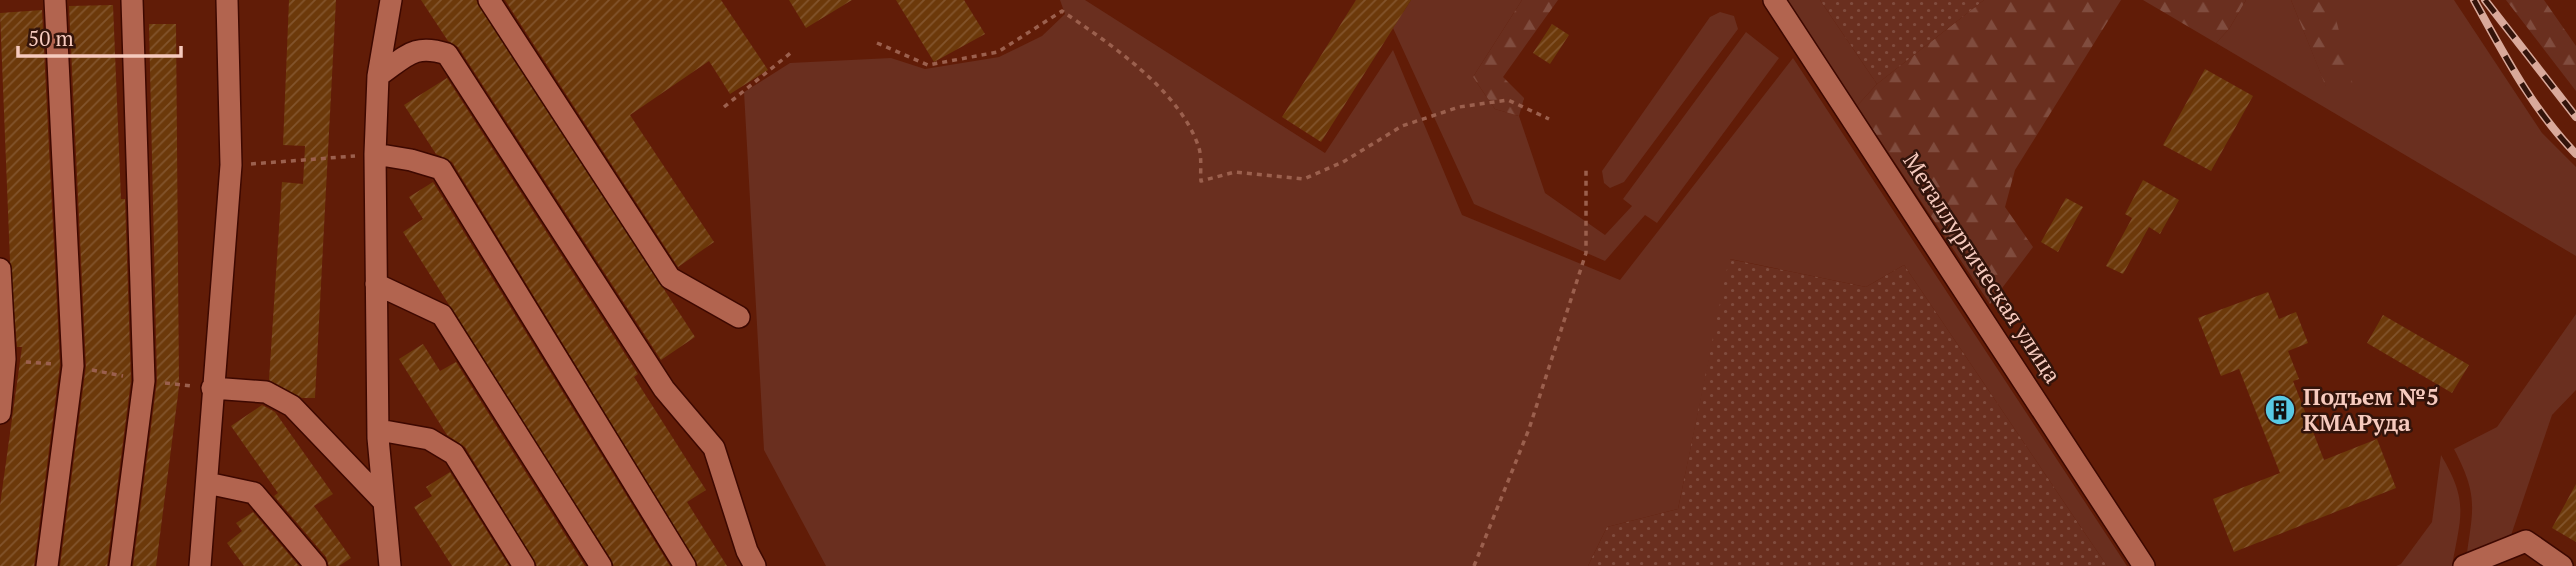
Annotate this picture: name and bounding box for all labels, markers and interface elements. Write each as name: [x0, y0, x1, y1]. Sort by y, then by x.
scale bar: [18, 14, 180, 58]
text: 50 m: [28, 24, 74, 52]
street label: Металлургическая улица: [1896, 147, 2069, 389]
place label: Подъем №5 КМАРуда: [2303, 381, 2439, 438]
building icon: Подъем №5 КМАРуда: [2263, 393, 2297, 427]

